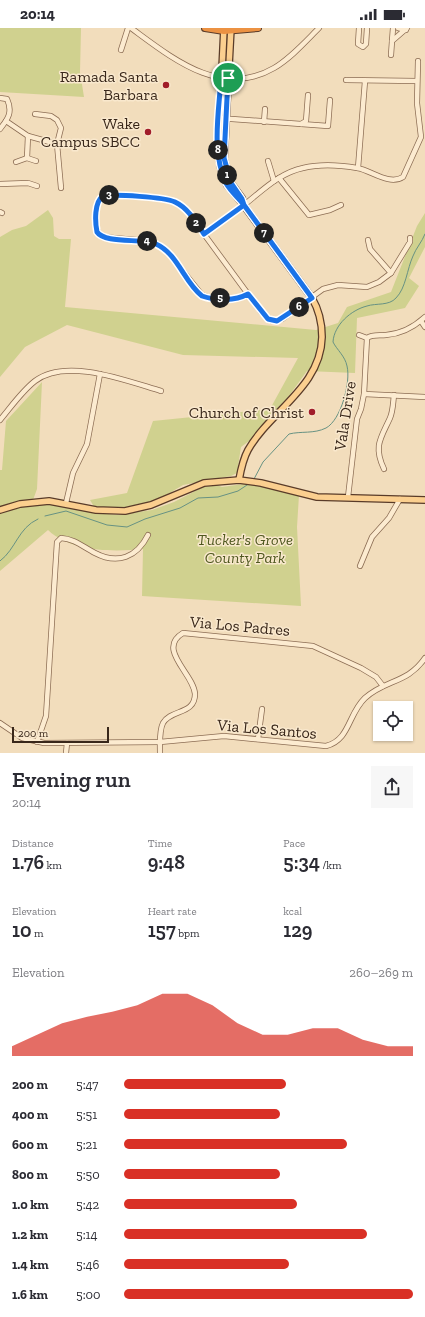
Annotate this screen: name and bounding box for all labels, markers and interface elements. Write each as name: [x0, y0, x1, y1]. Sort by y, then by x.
text: 20:14: [20, 5, 55, 23]
pin: [211, 61, 245, 95]
place label: Ramada Santa Barbara: [60, 67, 158, 104]
icon: arrive: [217, 67, 239, 89]
marker: Ramada Santa Barbara: [161, 80, 171, 90]
place label: Wake Campus SBCC: [41, 114, 140, 151]
marker: Wake Campus SBCC: [143, 127, 153, 137]
pin: 8: [208, 140, 228, 160]
text: 8: [215, 143, 221, 156]
pin: 1: [217, 165, 237, 185]
text: 1: [225, 168, 229, 181]
pin: 3: [99, 185, 119, 205]
text: 3: [106, 188, 112, 201]
pin: 2: [186, 213, 206, 233]
text: 2: [193, 216, 199, 229]
pin: 7: [254, 223, 274, 243]
text: 7: [261, 226, 267, 239]
pin: 4: [137, 231, 157, 251]
text: 4: [144, 234, 150, 247]
pin: 5: [210, 288, 230, 308]
text: 5: [217, 291, 223, 304]
pin: 6: [289, 297, 309, 317]
text: 6: [296, 300, 302, 313]
street label: Vala Drive: [330, 380, 360, 453]
place label: Church of Christ: [189, 403, 304, 422]
marker: Church of Christ: [307, 407, 317, 417]
park label: Tucker's Grove County Park: [197, 530, 293, 567]
street label: Via Los Padres: [188, 612, 291, 640]
map controls: [373, 701, 413, 741]
button: locate: [373, 701, 413, 741]
street label: Via Los Santos: [215, 715, 318, 743]
scale bar: [12, 725, 109, 744]
text: 200 m: [18, 727, 48, 740]
text: Evening run: [12, 766, 131, 793]
button: share: [371, 766, 413, 808]
text: 20:14: [12, 795, 41, 810]
text: Distance: [12, 837, 54, 850]
text: Time: [148, 837, 172, 850]
text: Pace: [283, 837, 305, 850]
text: 1.76: [12, 850, 44, 874]
text: 9:48: [148, 850, 185, 874]
text: 5:34: [283, 850, 320, 874]
text: km: [44, 859, 62, 872]
text: /km: [320, 859, 341, 872]
text: Elevation: [12, 905, 56, 918]
text: Heart rate: [148, 905, 197, 918]
text: kcal: [283, 905, 302, 918]
text: 10: [12, 918, 31, 942]
text: 157: [148, 918, 176, 942]
text: 129: [283, 918, 313, 942]
text: m: [31, 927, 43, 940]
text: bpm: [176, 927, 200, 940]
text: Elevation: [12, 965, 64, 980]
text: 260–269 m: [349, 965, 413, 980]
text: 200 m: [12, 1077, 48, 1092]
text: 5:47: [76, 1077, 99, 1092]
text: 400 m: [12, 1107, 48, 1122]
text: 5:51: [76, 1107, 97, 1122]
text: 600 m: [12, 1137, 48, 1152]
text: 5:21: [76, 1137, 97, 1152]
text: 800 m: [12, 1167, 48, 1182]
text: 5:50: [76, 1167, 100, 1182]
text: 1.0 km: [12, 1197, 49, 1212]
text: 5:42: [76, 1197, 99, 1212]
text: 1.2 km: [12, 1227, 48, 1242]
text: 5:14: [76, 1227, 98, 1242]
text: 1.4 km: [12, 1257, 49, 1272]
text: 5:46: [76, 1257, 99, 1272]
text: 1.6 km: [12, 1287, 48, 1302]
text: 5:00: [76, 1287, 101, 1302]

